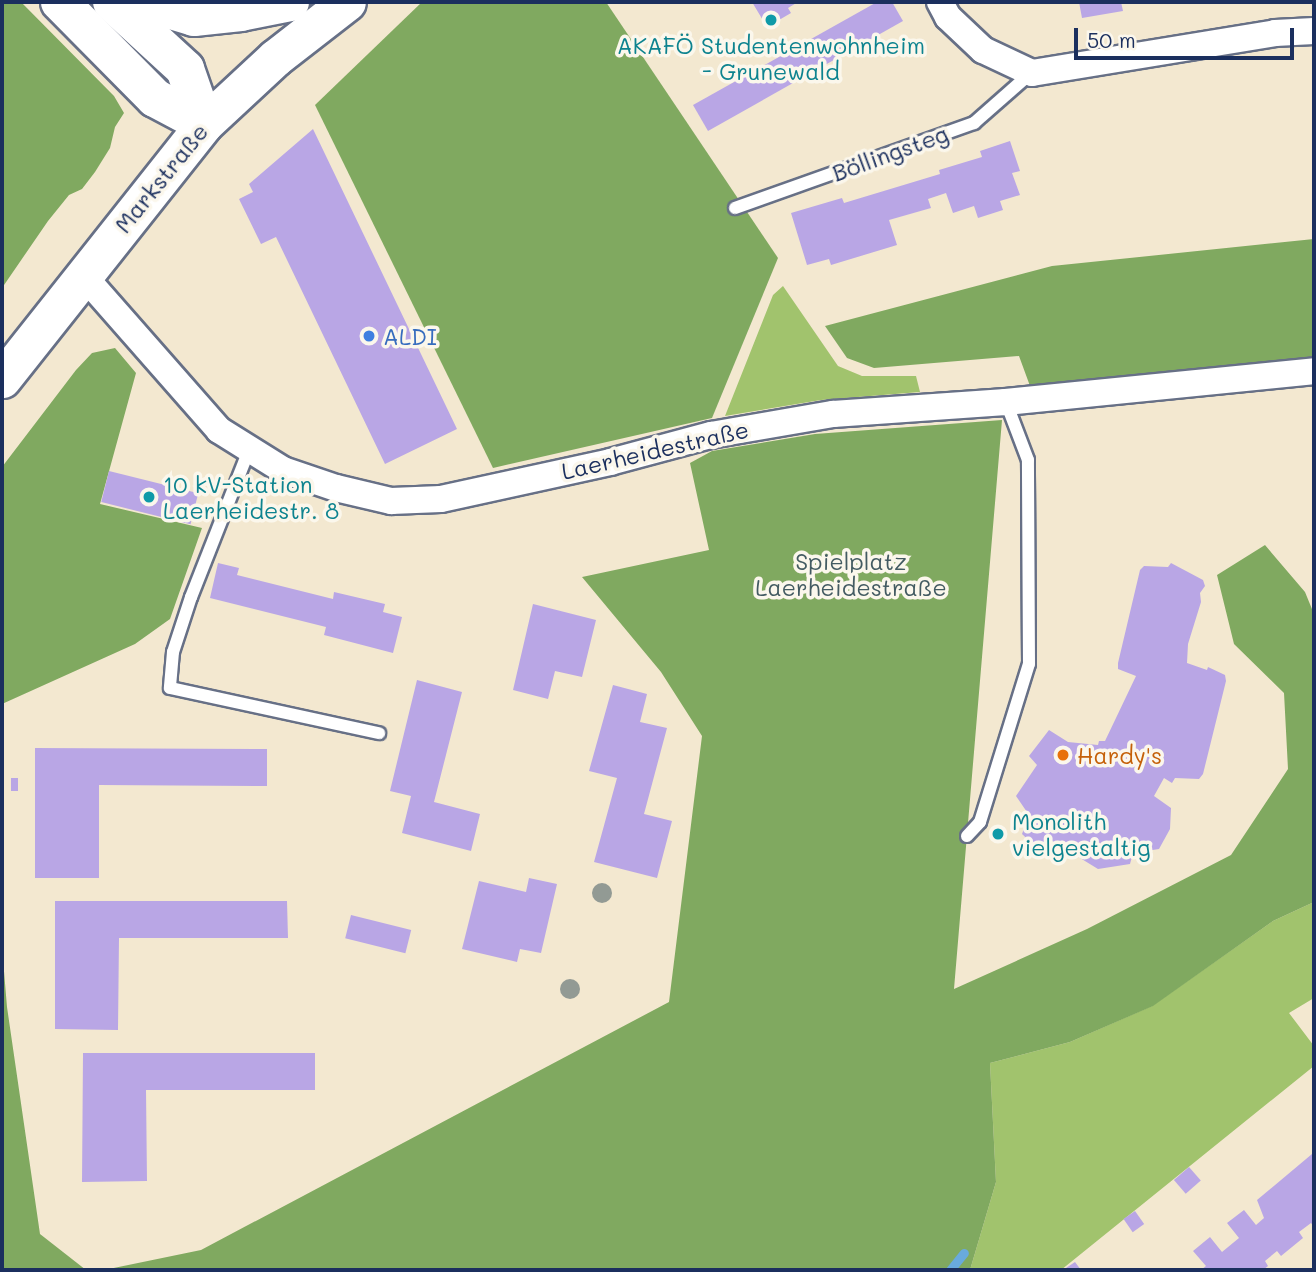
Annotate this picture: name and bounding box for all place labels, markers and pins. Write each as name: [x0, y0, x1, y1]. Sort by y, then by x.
marker: AKAFÖ Studentenwohnheim - Grunewald: [763, 12, 779, 28]
place label: AKAFÖ Studentenwohnheim - Grunewald: [617, 31, 925, 85]
place label: ALDI: [383, 322, 437, 350]
marker: ALDI: [361, 328, 377, 344]
place label: 10 kV-Station Laerheidestr. 8: [163, 470, 339, 524]
marker: 10 kV-Station Laerheidestr. 8: [141, 489, 157, 505]
place label: Hardy's: [1077, 741, 1162, 769]
marker: Hardy's: [1055, 747, 1071, 763]
place label: Monolith vielgestaltig: [1012, 807, 1151, 861]
marker: Monolith vielgestaltig: [990, 826, 1006, 842]

